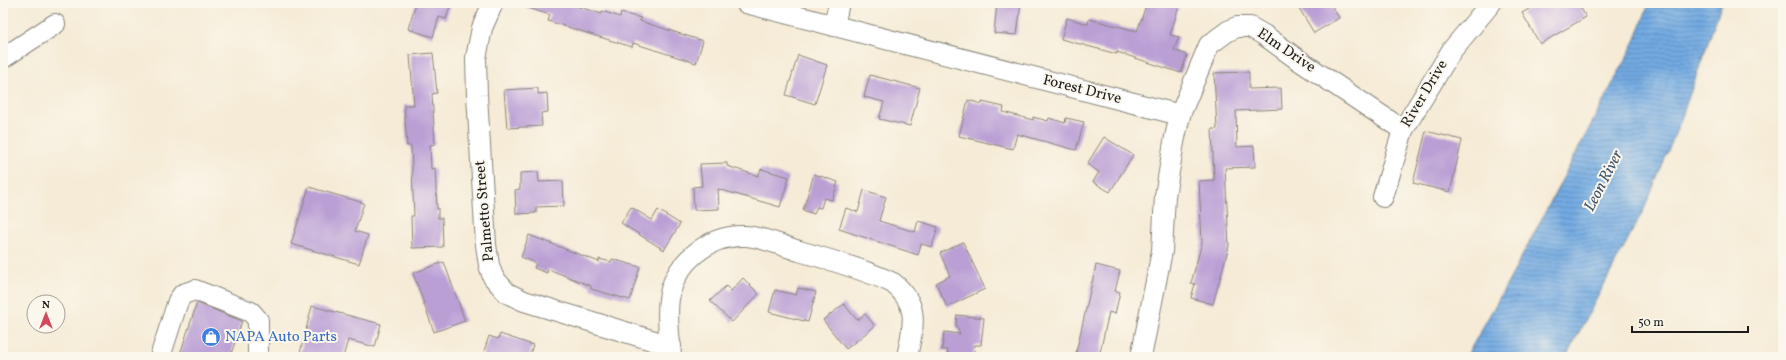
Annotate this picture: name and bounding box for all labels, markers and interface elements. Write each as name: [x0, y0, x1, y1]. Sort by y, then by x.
street label: Elm Drive: [1253, 24, 1319, 78]
street label: River Drive: [1397, 56, 1453, 132]
street label: Forest Drive: [1040, 70, 1124, 110]
water label: Leon River: [1579, 146, 1629, 215]
street label: Palmetto Street: [470, 159, 500, 263]
north arrow: [26, 294, 66, 334]
text: N: [42, 298, 50, 313]
scale bar: [1632, 308, 1748, 334]
text: 50 m: [1638, 315, 1664, 331]
shop icon: NAPA Auto Parts: [200, 326, 222, 348]
place label: NAPA Auto Parts: [225, 327, 337, 348]

